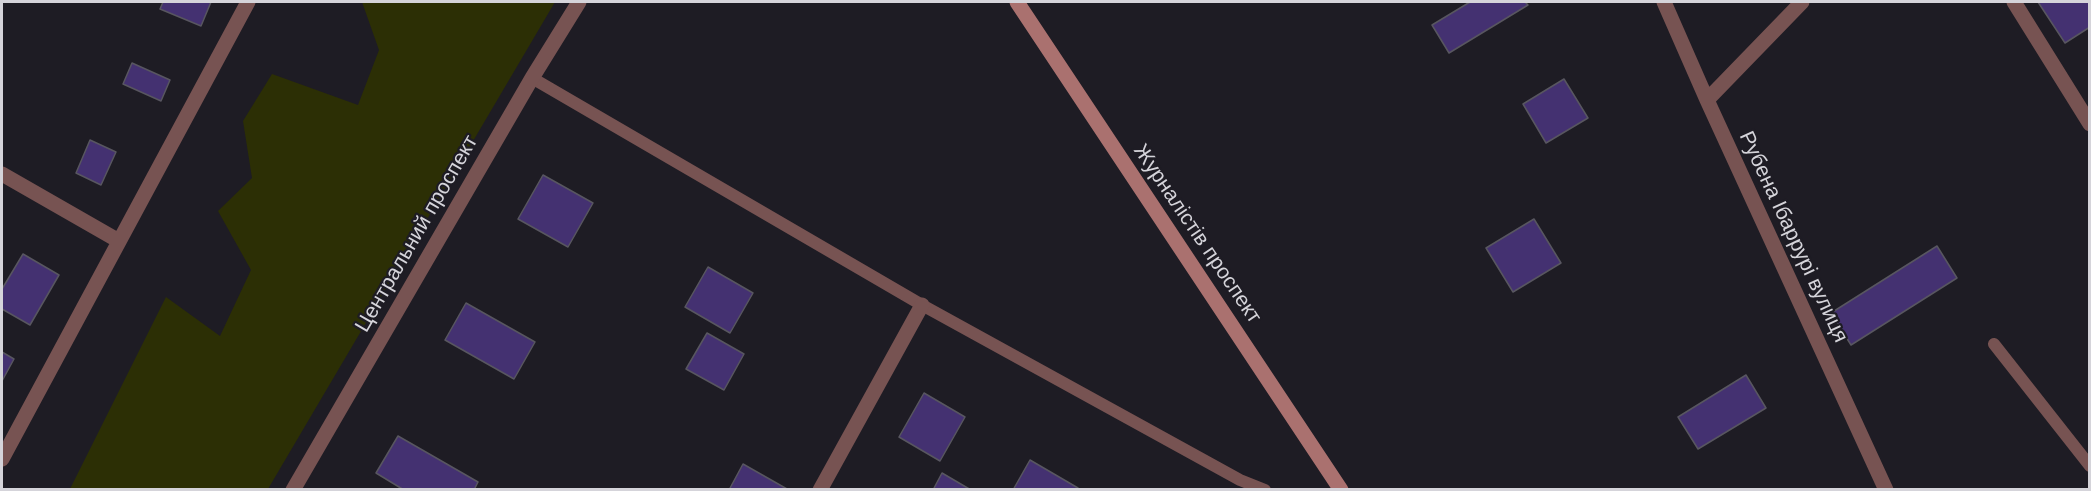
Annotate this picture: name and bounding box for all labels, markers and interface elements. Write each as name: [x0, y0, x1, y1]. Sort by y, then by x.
street label: Рубена Ібаррурі вулиця: [1733, 127, 1853, 347]
street label: Центральний проспект: [350, 131, 484, 337]
street label: Журналістів проспект: [1128, 140, 1266, 328]

